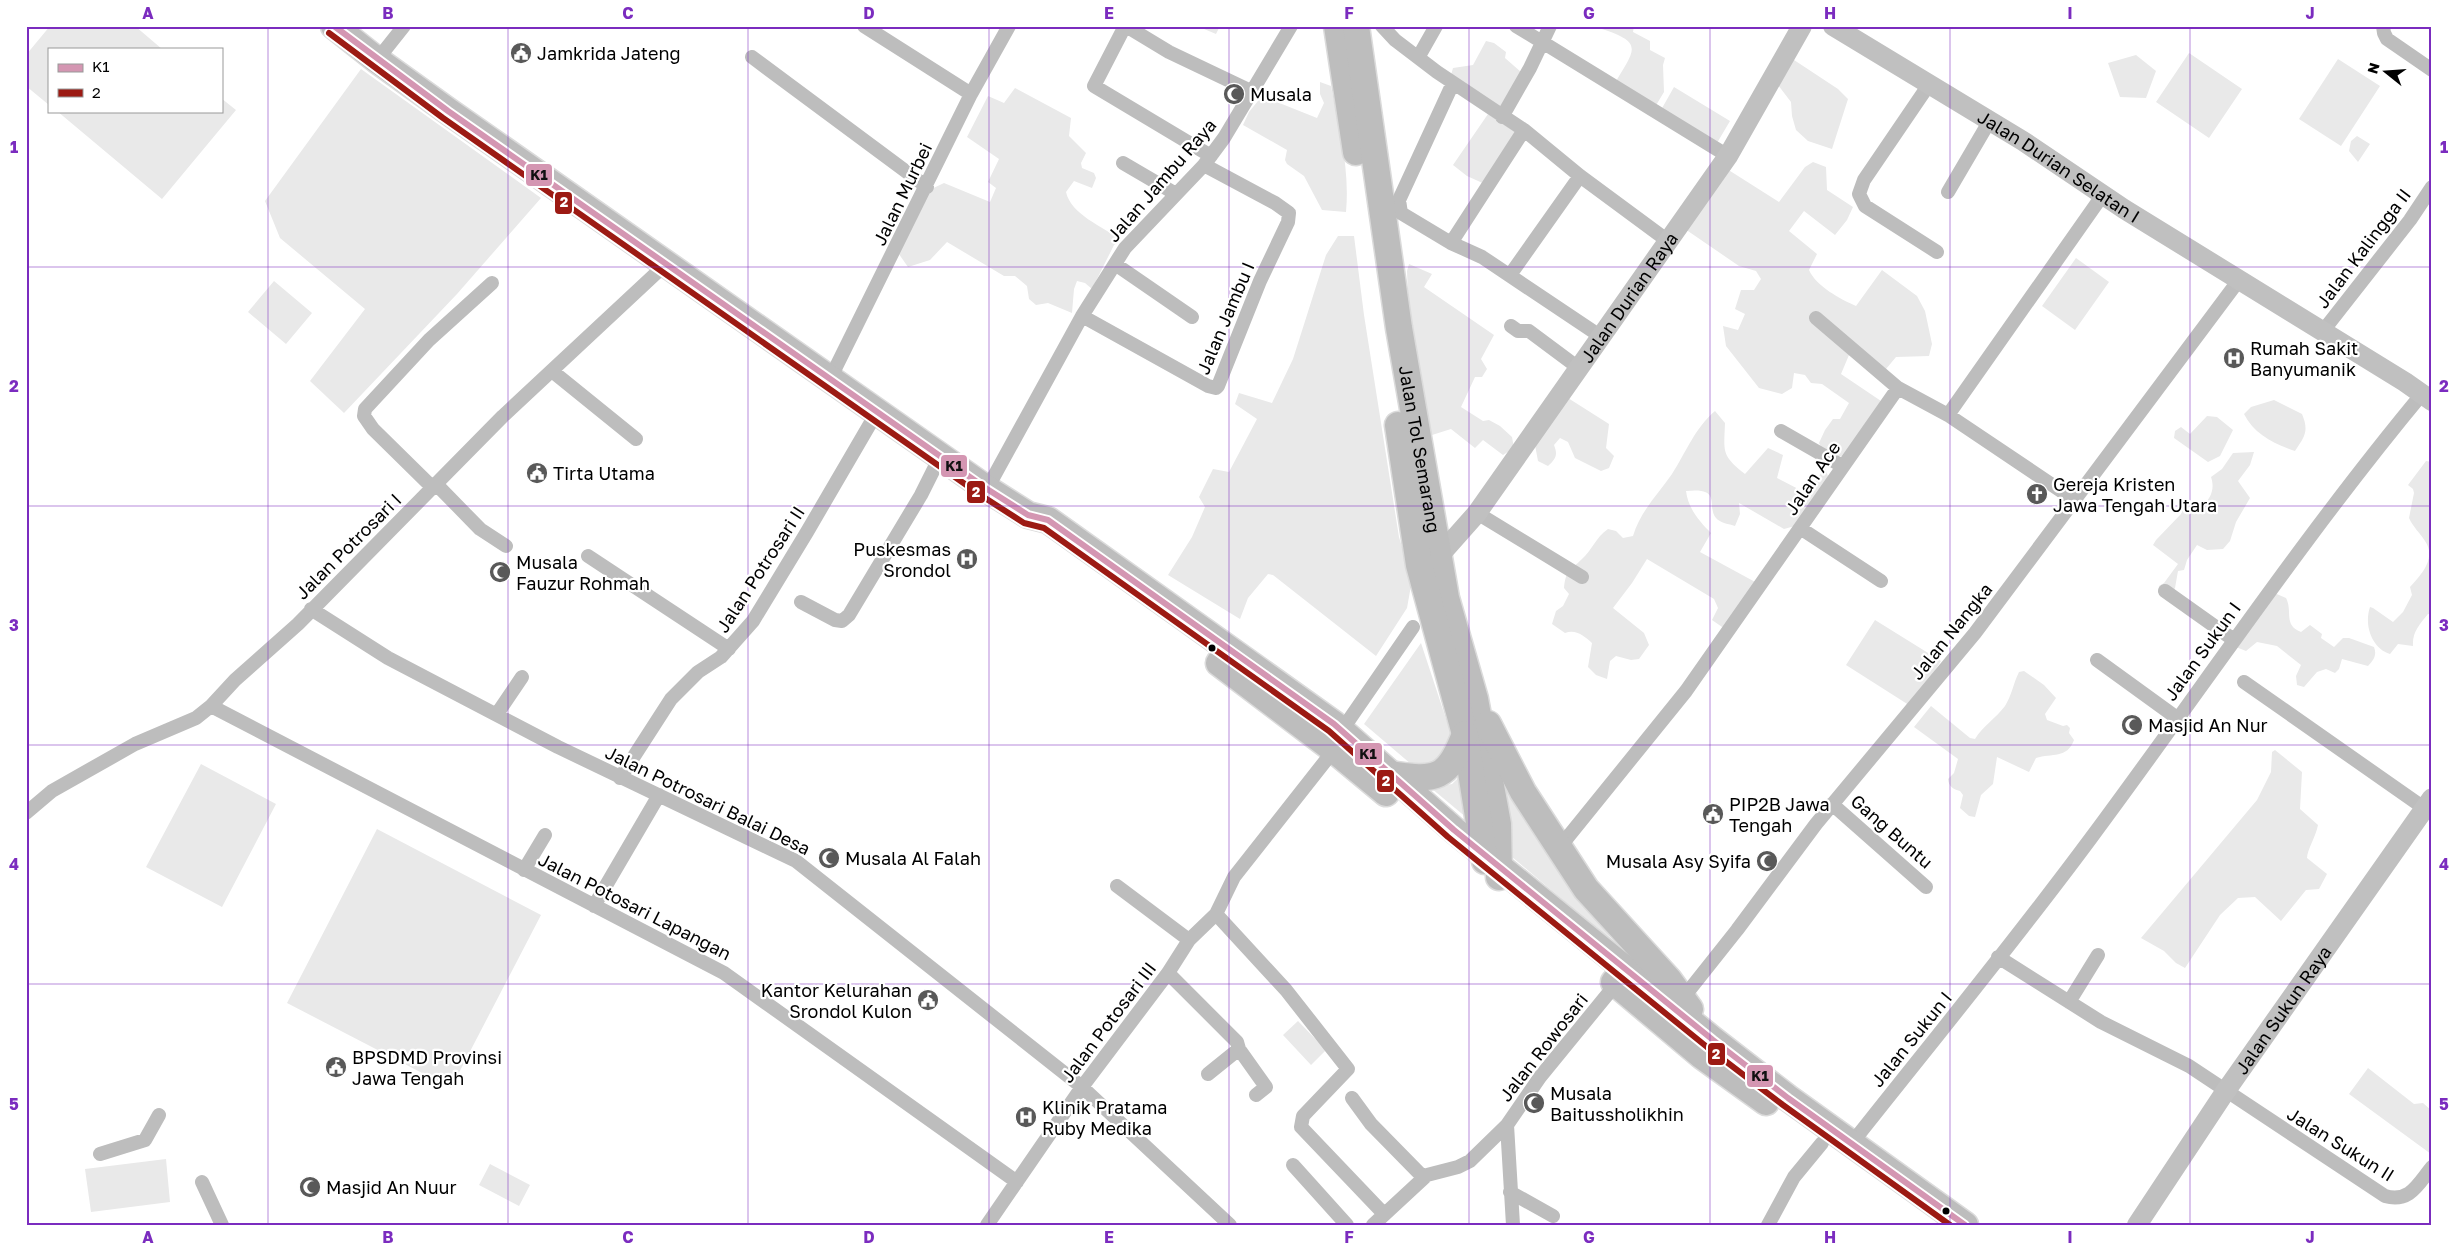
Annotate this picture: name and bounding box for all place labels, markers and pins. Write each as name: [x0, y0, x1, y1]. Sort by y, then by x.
public building icon: Jamkrida Jateng: [509, 41, 533, 65]
place label: Jamkrida Jateng: [537, 42, 681, 64]
mosque icon: Musala: [1222, 82, 1246, 106]
place label: Musala: [1250, 83, 1312, 105]
place label: Rumah Sakit Banyumanik: [2250, 337, 2358, 380]
hospital icon: Rumah Sakit Banyumanik: [2222, 346, 2246, 370]
public building icon: Tirta Utama: [525, 461, 549, 485]
place label: Tirta Utama: [553, 462, 655, 484]
place label: Gereja Kristen Jawa Tengah Utara: [2053, 473, 2217, 516]
church icon: Gereja Kristen Jawa Tengah Utara: [2025, 482, 2049, 506]
place label: Puskesmas Srondol: [853, 538, 951, 581]
hospital icon: Puskesmas Srondol: [955, 547, 979, 571]
place label: Musala Fauzur Rohmah: [516, 551, 650, 594]
mosque icon: Musala Fauzur Rohmah: [488, 560, 512, 584]
unlabelled marker: [1207, 643, 1217, 653]
mosque icon: Masjid An Nur: [2120, 713, 2144, 737]
place label: Masjid An Nur: [2148, 714, 2268, 736]
place label: PIP2B Jawa Tengah: [1729, 793, 1830, 836]
public building icon: PIP2B Jawa Tengah: [1701, 802, 1725, 826]
mosque icon: Musala Al Falah: [817, 846, 841, 870]
place label: Musala Al Falah: [845, 847, 981, 869]
mosque icon: Musala Asy Syifa: [1755, 849, 1779, 873]
place label: Musala Asy Syifa: [1606, 850, 1751, 872]
place label: Kantor Kelurahan Srondol Kulon: [761, 979, 912, 1022]
public building icon: Kantor Kelurahan Srondol Kulon: [916, 988, 940, 1012]
place label: BPSDMD Provinsi Jawa Tengah: [352, 1046, 502, 1089]
public building icon: BPSDMD Provinsi Jawa Tengah: [324, 1055, 348, 1079]
place label: Musala Baitussholikhin: [1550, 1082, 1684, 1125]
mosque icon: Musala Baitussholikhin: [1522, 1091, 1546, 1115]
place label: Klinik Pratama Ruby Medika: [1042, 1096, 1167, 1139]
hospital icon: Klinik Pratama Ruby Medika: [1014, 1105, 1038, 1129]
mosque icon: Masjid An Nuur: [298, 1175, 322, 1199]
place label: Masjid An Nuur: [326, 1176, 457, 1198]
unlabelled marker: [1941, 1206, 1951, 1216]

